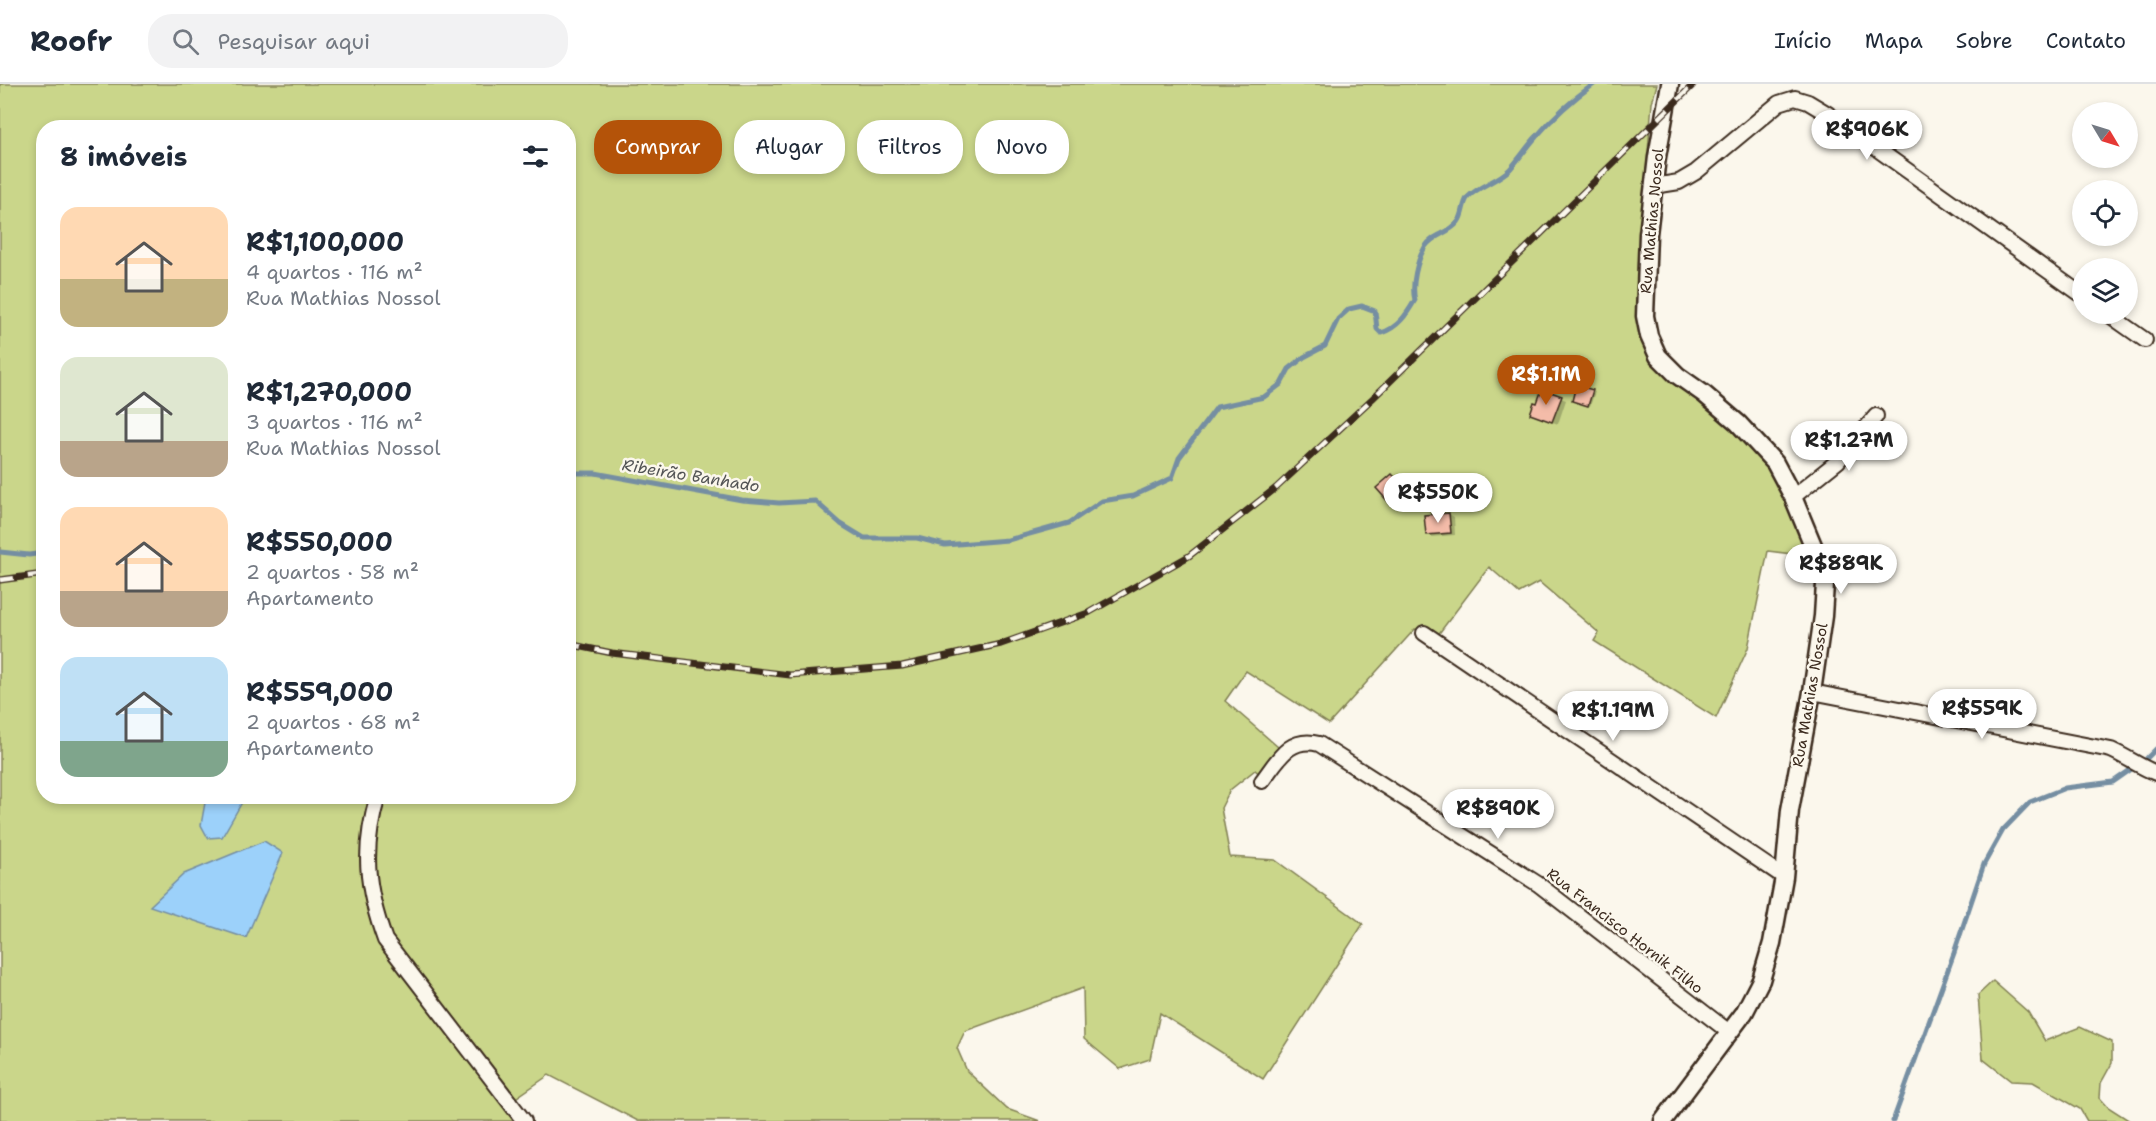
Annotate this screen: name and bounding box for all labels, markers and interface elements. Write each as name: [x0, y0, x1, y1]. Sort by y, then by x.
search box: [148, 14, 568, 68]
text: Roofr: [30, 22, 112, 60]
icon: search: [169, 25, 202, 58]
text: Pesquisar aqui: [217, 27, 370, 56]
text: Início: [1774, 27, 1832, 55]
text: Mapa: [1865, 27, 1923, 55]
text: Sobre: [1956, 27, 2013, 55]
text: Contato: [2046, 27, 2126, 55]
north arrow: [2072, 102, 2138, 168]
map controls: [2072, 102, 2138, 324]
pin: R$906K: [1818, 110, 1916, 161]
text: R$906K: [1825, 116, 1909, 142]
chip: Comprar: [594, 120, 722, 174]
chip: Alugar: [734, 120, 845, 174]
chip: Filtros: [857, 120, 963, 174]
chip: Novo: [975, 120, 1069, 174]
text: 8 imóveis: [60, 139, 187, 174]
icon: filters: [519, 140, 552, 173]
street label: Rua Mathias Nossol: [1636, 147, 1668, 295]
button: locate: [2072, 180, 2138, 246]
text: R$1,100,000: [246, 224, 404, 259]
icon: home: [108, 231, 180, 303]
button: layers: [2072, 258, 2138, 324]
text: 4 quartos · 116 m²: [246, 259, 423, 285]
text: Rua Mathias Nossol: [246, 285, 440, 311]
pin: R$1.1M: [1497, 355, 1595, 406]
text: R$1.1M: [1511, 361, 1581, 387]
text: R$1,270,000: [246, 374, 412, 409]
icon: home: [108, 381, 180, 453]
text: 3 quartos · 116 m²: [246, 409, 423, 435]
pin: R$1.27M: [1794, 421, 1904, 472]
text: R$1.27M: [1804, 427, 1894, 453]
text: Rua Mathias Nossol: [246, 435, 440, 461]
water label: Ribeirão Banhado: [621, 454, 761, 497]
pin: R$550K: [1389, 473, 1487, 524]
text: R$550K: [1397, 479, 1479, 505]
text: R$550,000: [246, 524, 393, 559]
icon: home: [108, 531, 180, 603]
pin: R$889K: [1792, 544, 1890, 595]
text: R$889K: [1799, 550, 1883, 576]
text: 2 quartos · 58 m²: [246, 559, 419, 585]
text: Apartamento: [246, 585, 374, 611]
street label: Rua Mathias Nossol: [1787, 621, 1833, 769]
text: R$559,000: [246, 674, 393, 709]
icon: home: [108, 681, 180, 753]
pin: R$559K: [1933, 689, 2031, 740]
pin: R$1.19M: [1558, 691, 1668, 742]
text: R$559K: [1942, 695, 2022, 721]
text: R$1.19M: [1571, 697, 1655, 723]
text: 2 quartos · 68 m²: [246, 709, 420, 735]
text: Apartamento: [246, 735, 374, 761]
pin: R$890K: [1449, 789, 1547, 840]
text: R$890K: [1456, 795, 1540, 821]
street label: Rua Francisco Hornik Filho: [1543, 864, 1707, 998]

